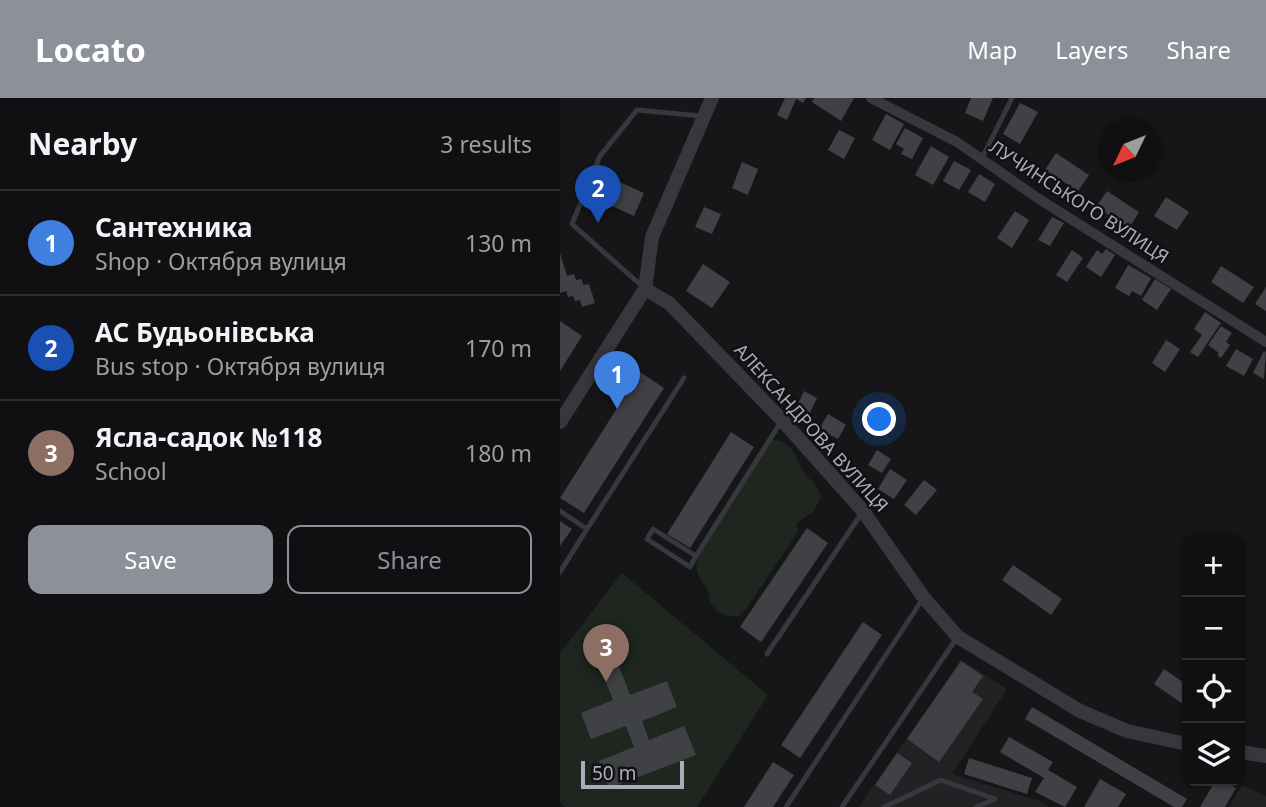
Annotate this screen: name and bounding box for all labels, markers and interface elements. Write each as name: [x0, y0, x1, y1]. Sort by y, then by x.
text: Locato: [35, 27, 146, 72]
text: Map: [967, 33, 1017, 66]
text: Layers: [1055, 33, 1129, 66]
text: Share: [1167, 33, 1231, 66]
north arrow: [1098, 119, 1161, 182]
text: Nearby: [28, 123, 137, 164]
text: 3 results: [440, 128, 532, 160]
street label: ЛУЧИНСЬКОГО ВУЛИЦЯ: [985, 134, 1174, 268]
pin: 2: [575, 165, 621, 223]
text: Сантехника: [95, 209, 252, 245]
text: 1: [44, 227, 58, 259]
text: 130 m: [465, 227, 532, 259]
text: Shop · Октября вулиця: [95, 245, 347, 277]
text: АС Будьонівська: [95, 314, 315, 350]
text: 2: [44, 332, 58, 364]
text: 170 m: [465, 332, 532, 364]
street label: АЛЕКСАНДРОВА ВУЛИЦЯ: [730, 338, 894, 517]
text: Bus stop · Октября вулиця: [95, 350, 386, 382]
pin: 1: [594, 351, 640, 409]
your location: [862, 402, 896, 436]
text: Ясла-садок №118: [95, 419, 322, 455]
text: 3: [44, 437, 58, 469]
text: 180 m: [465, 437, 532, 469]
text: School: [95, 455, 167, 487]
button: Save: [28, 525, 273, 594]
button: Share: [287, 525, 532, 594]
map controls: [1182, 534, 1245, 786]
button: +: [1182, 534, 1245, 597]
button: −: [1182, 597, 1245, 660]
pin: 3: [583, 624, 629, 682]
button: locate: [1182, 660, 1245, 723]
button: layers: [1182, 723, 1245, 786]
scale bar: [581, 758, 684, 790]
text: 50 m: [592, 760, 636, 786]

